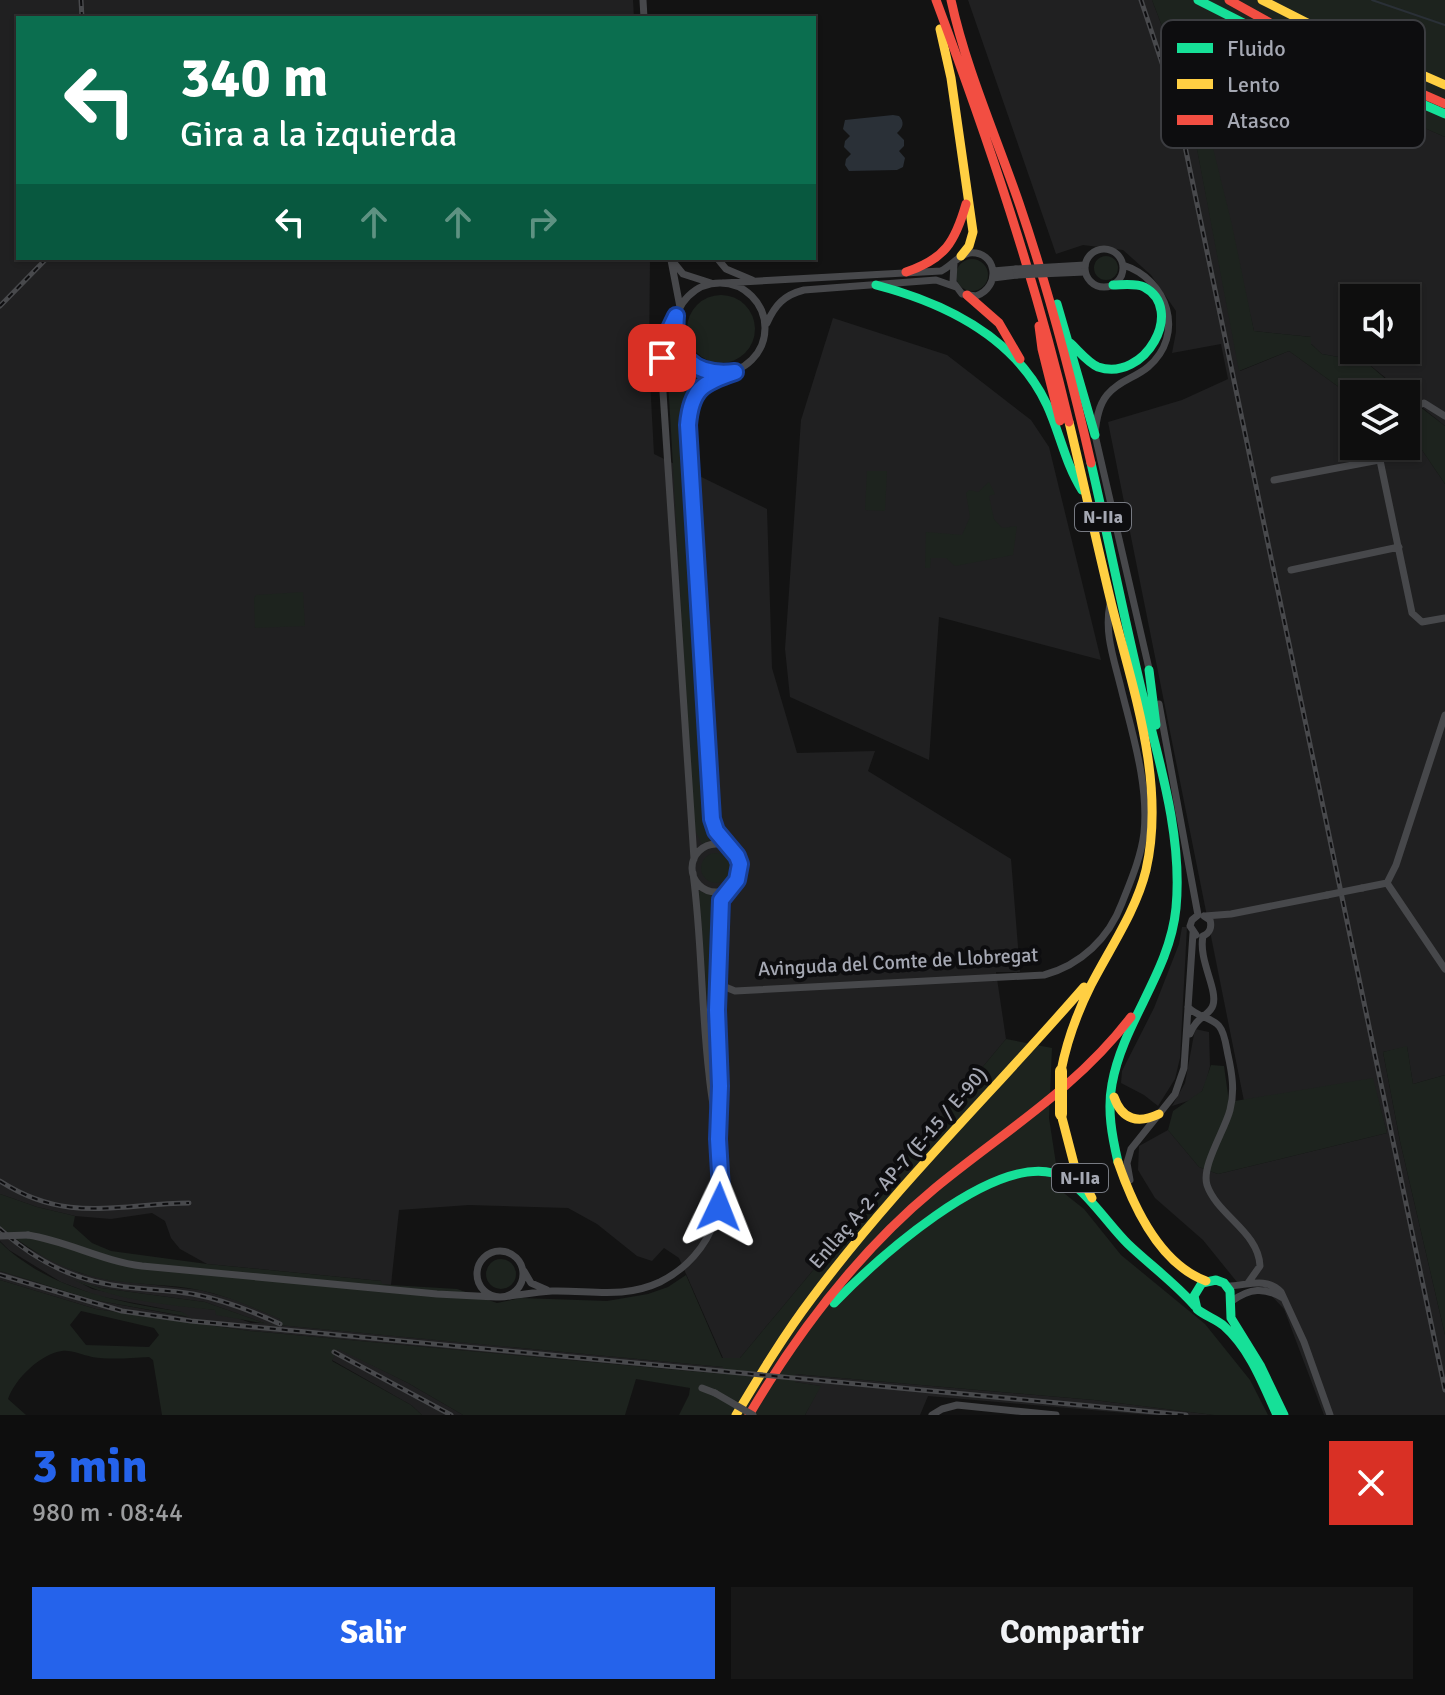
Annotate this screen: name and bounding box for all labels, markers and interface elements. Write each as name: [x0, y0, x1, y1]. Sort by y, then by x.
legend: [1161, 20, 1425, 148]
text: Fluido: [1227, 35, 1286, 62]
text: 340 m: [180, 43, 328, 112]
icon: left: [48, 48, 152, 152]
text: Lento: [1227, 71, 1280, 98]
text: Atasco: [1227, 107, 1290, 134]
text: Gira a la izquierda: [180, 112, 457, 157]
icon: left: [268, 200, 312, 244]
icon: ahead: [352, 200, 396, 244]
icon: ahead: [436, 200, 480, 244]
icon: right: [520, 200, 564, 244]
map controls: [1340, 284, 1420, 460]
button: sound: [1340, 284, 1420, 364]
pin: [628, 324, 696, 392]
icon: arrive: [640, 336, 684, 380]
button: layers: [1340, 380, 1420, 460]
road number: N-IIa: [1075, 503, 1131, 531]
street label: Avinguda del Comte de Llobregat: [757, 942, 1039, 982]
street label: Enllaç A-2 - AP-7 (E-15 / E-90): [804, 1062, 992, 1274]
road number: N-IIa: [1052, 1164, 1108, 1192]
position arrow: [677, 1165, 761, 1249]
text: 3 min: [32, 1437, 148, 1496]
button: close: [1329, 1441, 1413, 1525]
text: 980 m · 08:44: [32, 1497, 183, 1529]
button: Salir: [32, 1587, 715, 1679]
button: Compartir: [731, 1587, 1413, 1679]

